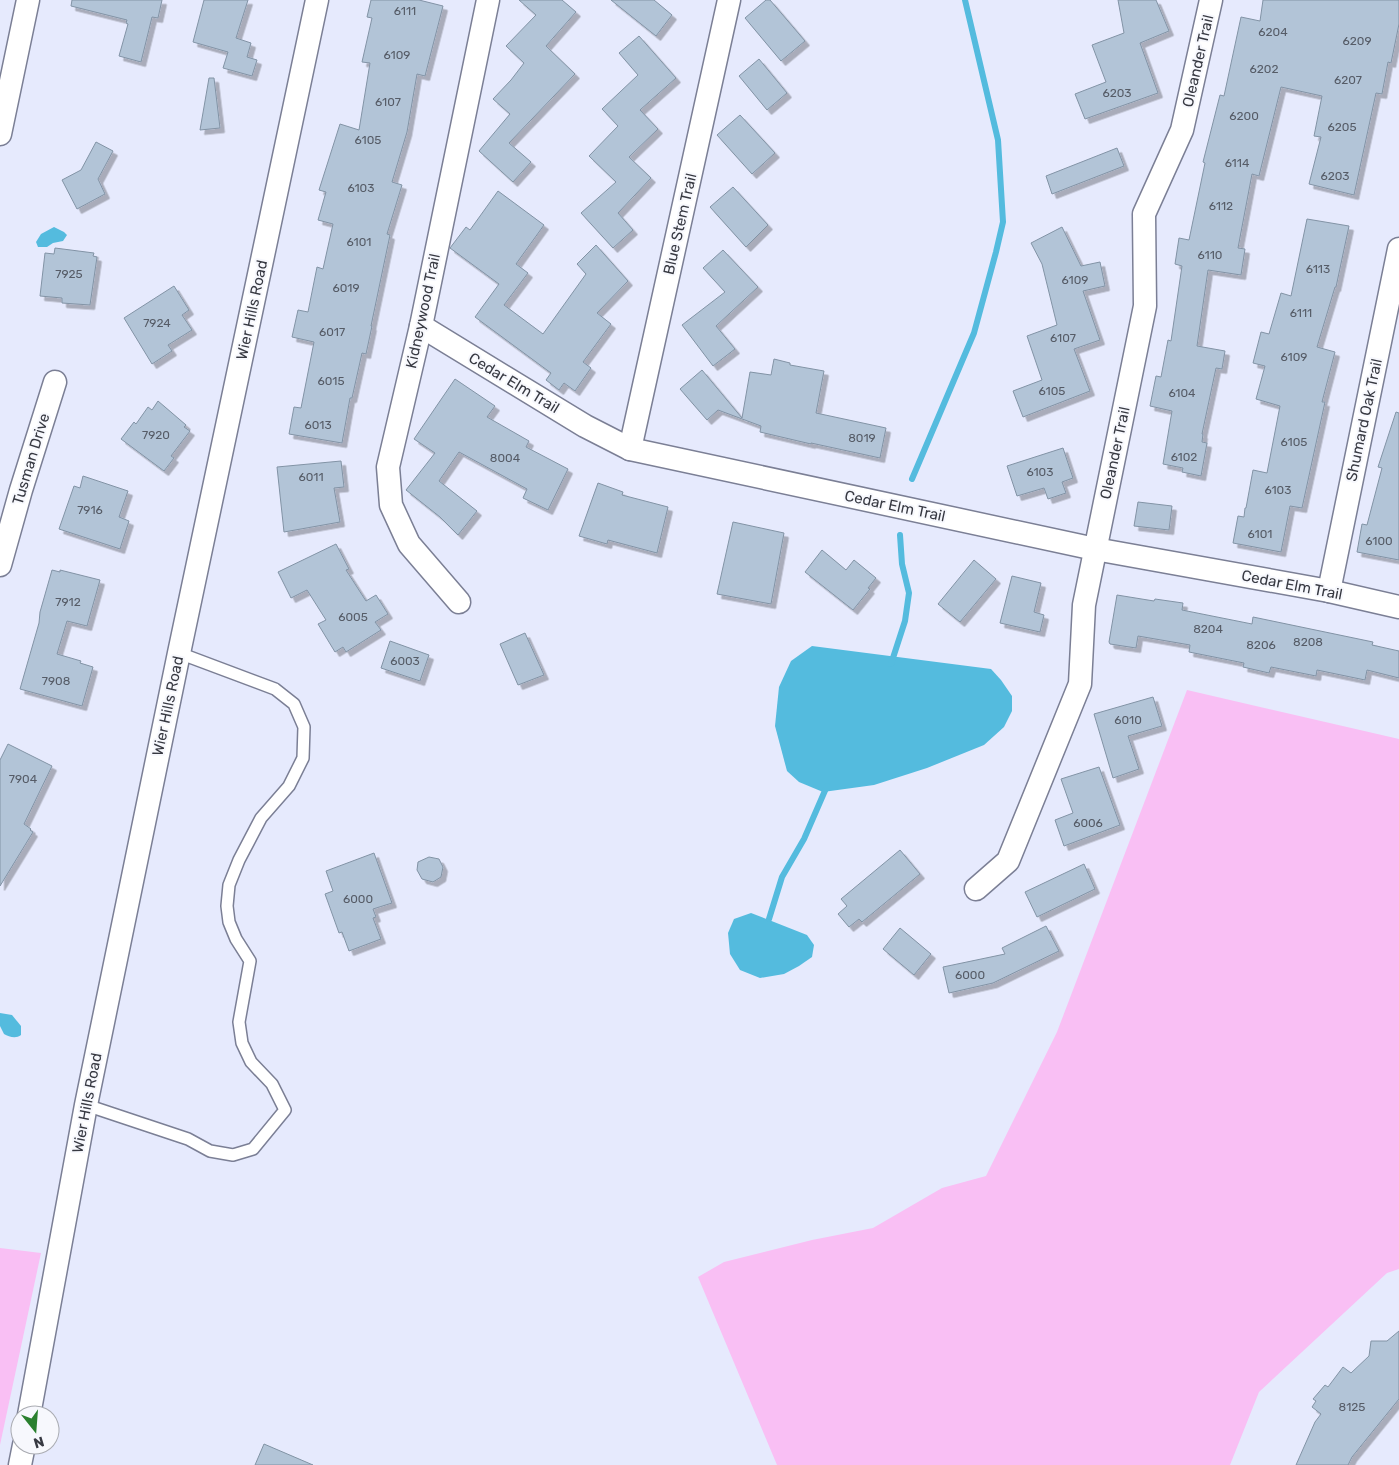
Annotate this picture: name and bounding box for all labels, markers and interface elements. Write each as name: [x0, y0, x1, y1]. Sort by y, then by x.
house number: 6111: [394, 4, 416, 18]
street label: Oleander Trail: [1179, 13, 1217, 109]
house number: 6204: [1258, 25, 1288, 39]
house number: 6209: [1342, 34, 1372, 48]
house number: 6109: [384, 48, 410, 62]
house number: 6202: [1250, 62, 1278, 76]
house number: 6207: [1334, 73, 1362, 87]
house number: 6203: [1102, 86, 1132, 100]
house number: 6107: [375, 95, 401, 109]
house number: 6200: [1229, 109, 1259, 123]
house number: 6205: [1327, 120, 1357, 134]
house number: 6105: [355, 133, 381, 147]
house number: 6114: [1225, 156, 1250, 170]
house number: 6203: [1320, 169, 1350, 183]
street label: Blue Stem Trail: [660, 171, 700, 277]
house number: 6103: [348, 181, 374, 195]
house number: 6112: [1209, 199, 1233, 213]
house number: 6101: [347, 235, 371, 249]
house number: 6110: [1198, 248, 1222, 262]
street label: Kidneywood Trail: [402, 252, 444, 370]
street label: Wier Hills Road: [233, 258, 271, 362]
house number: 6113: [1306, 262, 1330, 276]
house number: 7925: [55, 267, 83, 281]
house number: 6109: [1062, 273, 1088, 287]
house number: 6019: [332, 281, 360, 295]
house number: 6111: [1290, 306, 1312, 320]
house number: 7924: [143, 316, 171, 330]
house number: 6017: [319, 325, 345, 339]
house number: 6107: [1050, 331, 1076, 345]
street label: Cedar Elm Trail: [465, 349, 563, 417]
house number: 6109: [1281, 350, 1307, 364]
street label: Shumard Oak Trail: [1342, 357, 1386, 483]
house number: 6015: [317, 374, 345, 388]
house number: 6105: [1039, 384, 1065, 398]
house number: 6104: [1168, 386, 1196, 400]
street label: Oleander Trail: [1096, 405, 1134, 501]
street label: Tusman Drive: [9, 411, 53, 507]
house number: 6013: [304, 418, 332, 432]
house number: 7920: [142, 428, 170, 442]
house number: 8019: [848, 431, 876, 445]
house number: 6105: [1281, 435, 1307, 449]
house number: 6102: [1171, 450, 1197, 464]
house number: 8004: [490, 451, 521, 465]
house number: 6103: [1027, 465, 1053, 479]
house number: 6011: [298, 470, 324, 484]
house number: 6103: [1265, 483, 1291, 497]
street label: Cedar Elm Trail: [843, 487, 947, 525]
house number: 7916: [77, 503, 103, 517]
house number: 6101: [1248, 527, 1272, 541]
house number: 6100: [1365, 534, 1393, 548]
street label: Cedar Elm Trail: [1240, 566, 1344, 604]
house number: 7912: [55, 595, 81, 609]
house number: 6005: [338, 610, 368, 624]
house number: 8204: [1193, 622, 1223, 636]
house number: 8208: [1293, 635, 1323, 649]
house number: 8206: [1246, 638, 1276, 652]
street label: Wier Hills Road: [149, 654, 187, 758]
house number: 6003: [390, 654, 420, 668]
house number: 7908: [42, 674, 70, 688]
house number: 6010: [1114, 713, 1142, 727]
house number: 7904: [9, 772, 38, 786]
house number: 6006: [1073, 816, 1103, 830]
house number: 6000: [343, 892, 373, 906]
house number: 6000: [955, 968, 985, 982]
street label: Wier Hills Road: [68, 1051, 106, 1155]
house number: 8125: [1339, 1400, 1365, 1414]
north arrow: [10, 1405, 60, 1455]
text: N: [31, 1432, 46, 1452]

